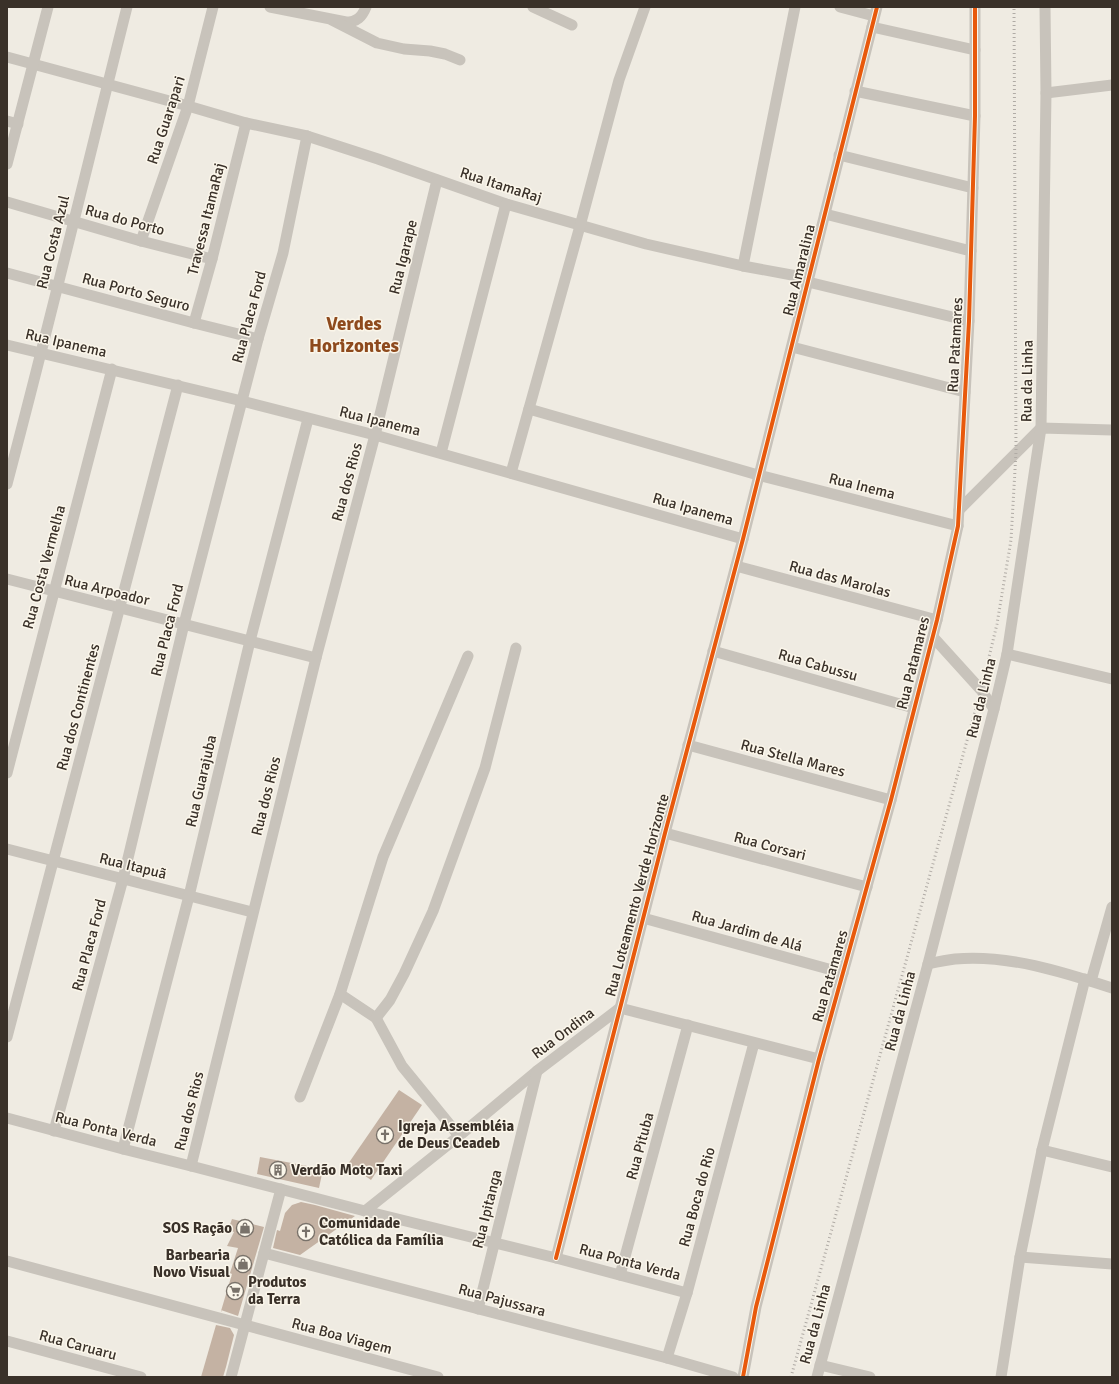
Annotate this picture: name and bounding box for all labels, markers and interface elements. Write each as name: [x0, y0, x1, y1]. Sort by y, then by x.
street label: Rua Guarapari: [143, 74, 189, 166]
street label: Travessa ItamaRaj: [183, 161, 229, 277]
street label: Rua ItamaRaj: [458, 163, 544, 207]
street label: Rua Costa Azul: [33, 193, 73, 291]
street label: Rua do Porto: [83, 201, 167, 239]
street label: Rua Igarape: [385, 218, 421, 296]
street label: Rua Amaralina: [779, 222, 819, 318]
street label: Rua Porto Seguro: [80, 269, 192, 315]
street label: Rua Placa Ford: [228, 269, 270, 365]
street label: Rua Patamares: [944, 297, 966, 393]
district label: Verdes Horizontes: [309, 312, 399, 358]
street label: Rua Ipanema: [24, 325, 108, 361]
street label: Rua da Linha: [1017, 340, 1037, 422]
street label: Rua Ipanema: [338, 402, 422, 440]
street label: Rua dos Rios: [328, 440, 366, 523]
street label: Rua Inema: [827, 469, 897, 503]
street label: Rua Ipanema: [651, 489, 735, 529]
street label: Rua Costa Vermelha: [19, 503, 69, 631]
street label: Rua das Marolas: [787, 557, 893, 601]
street label: Rua Arpoador: [63, 571, 152, 609]
street label: Rua Placa Ford: [147, 582, 187, 678]
street label: Rua Patamares: [893, 614, 933, 711]
street label: Rua dos Continentes: [52, 641, 104, 773]
street label: Rua Cabussu: [776, 645, 860, 685]
street label: Rua da Linha: [962, 656, 1000, 740]
street label: Rua Guarajuba: [182, 733, 220, 829]
street label: Rua Stella Mares: [739, 735, 848, 781]
street label: Rua dos Rios: [247, 754, 285, 837]
street label: Rua Loteamento Verde Horizonte: [601, 792, 673, 998]
street label: Rua Corsari: [732, 828, 808, 864]
street label: Rua Itapuã: [97, 849, 169, 883]
street label: Rua Placa Ford: [68, 897, 110, 993]
street label: Rua Jardim de Alá: [690, 907, 804, 955]
street label: Rua Patamares: [808, 927, 852, 1024]
street label: Rua da Linha: [881, 969, 919, 1053]
street label: Rua Ondina: [528, 1004, 598, 1062]
street label: Rua dos Rios: [170, 1069, 208, 1152]
street label: Rua Ponta Verda: [53, 1108, 159, 1150]
street label: Rua Pituba: [622, 1110, 658, 1182]
place label: Igreja Assembléia de Deus Ceadeb: [398, 1117, 514, 1152]
church icon: Igreja Assembléia de Deus Ceadeb: [375, 1125, 395, 1145]
street label: Rua Boca do Rio: [675, 1145, 719, 1249]
building icon: Verdão Moto Taxi: [268, 1160, 288, 1180]
place label: Verdão Moto Taxi: [291, 1161, 403, 1179]
street label: Rua Ipitanga: [469, 1168, 505, 1250]
place label: Comunidade Católica da Família: [319, 1214, 444, 1249]
shop icon: SOS Ração: [235, 1218, 255, 1238]
place label: SOS Ração: [163, 1219, 232, 1237]
church icon: Comunidade Católica da Família: [296, 1222, 316, 1242]
street label: Rua Ponta Verda: [577, 1240, 683, 1284]
place label: Barbearia Novo Visual: [153, 1246, 230, 1281]
shop icon: Barbearia Novo Visual: [233, 1254, 253, 1274]
place label: Produtos da Terra: [248, 1273, 307, 1308]
street label: Rua Pajussara: [456, 1280, 548, 1320]
supermarket icon: Produtos da Terra: [225, 1281, 245, 1301]
street label: Rua da Linha: [796, 1282, 834, 1366]
street label: Rua Boa Viagem: [290, 1314, 394, 1358]
street label: Rua Caruaru: [37, 1326, 119, 1364]

